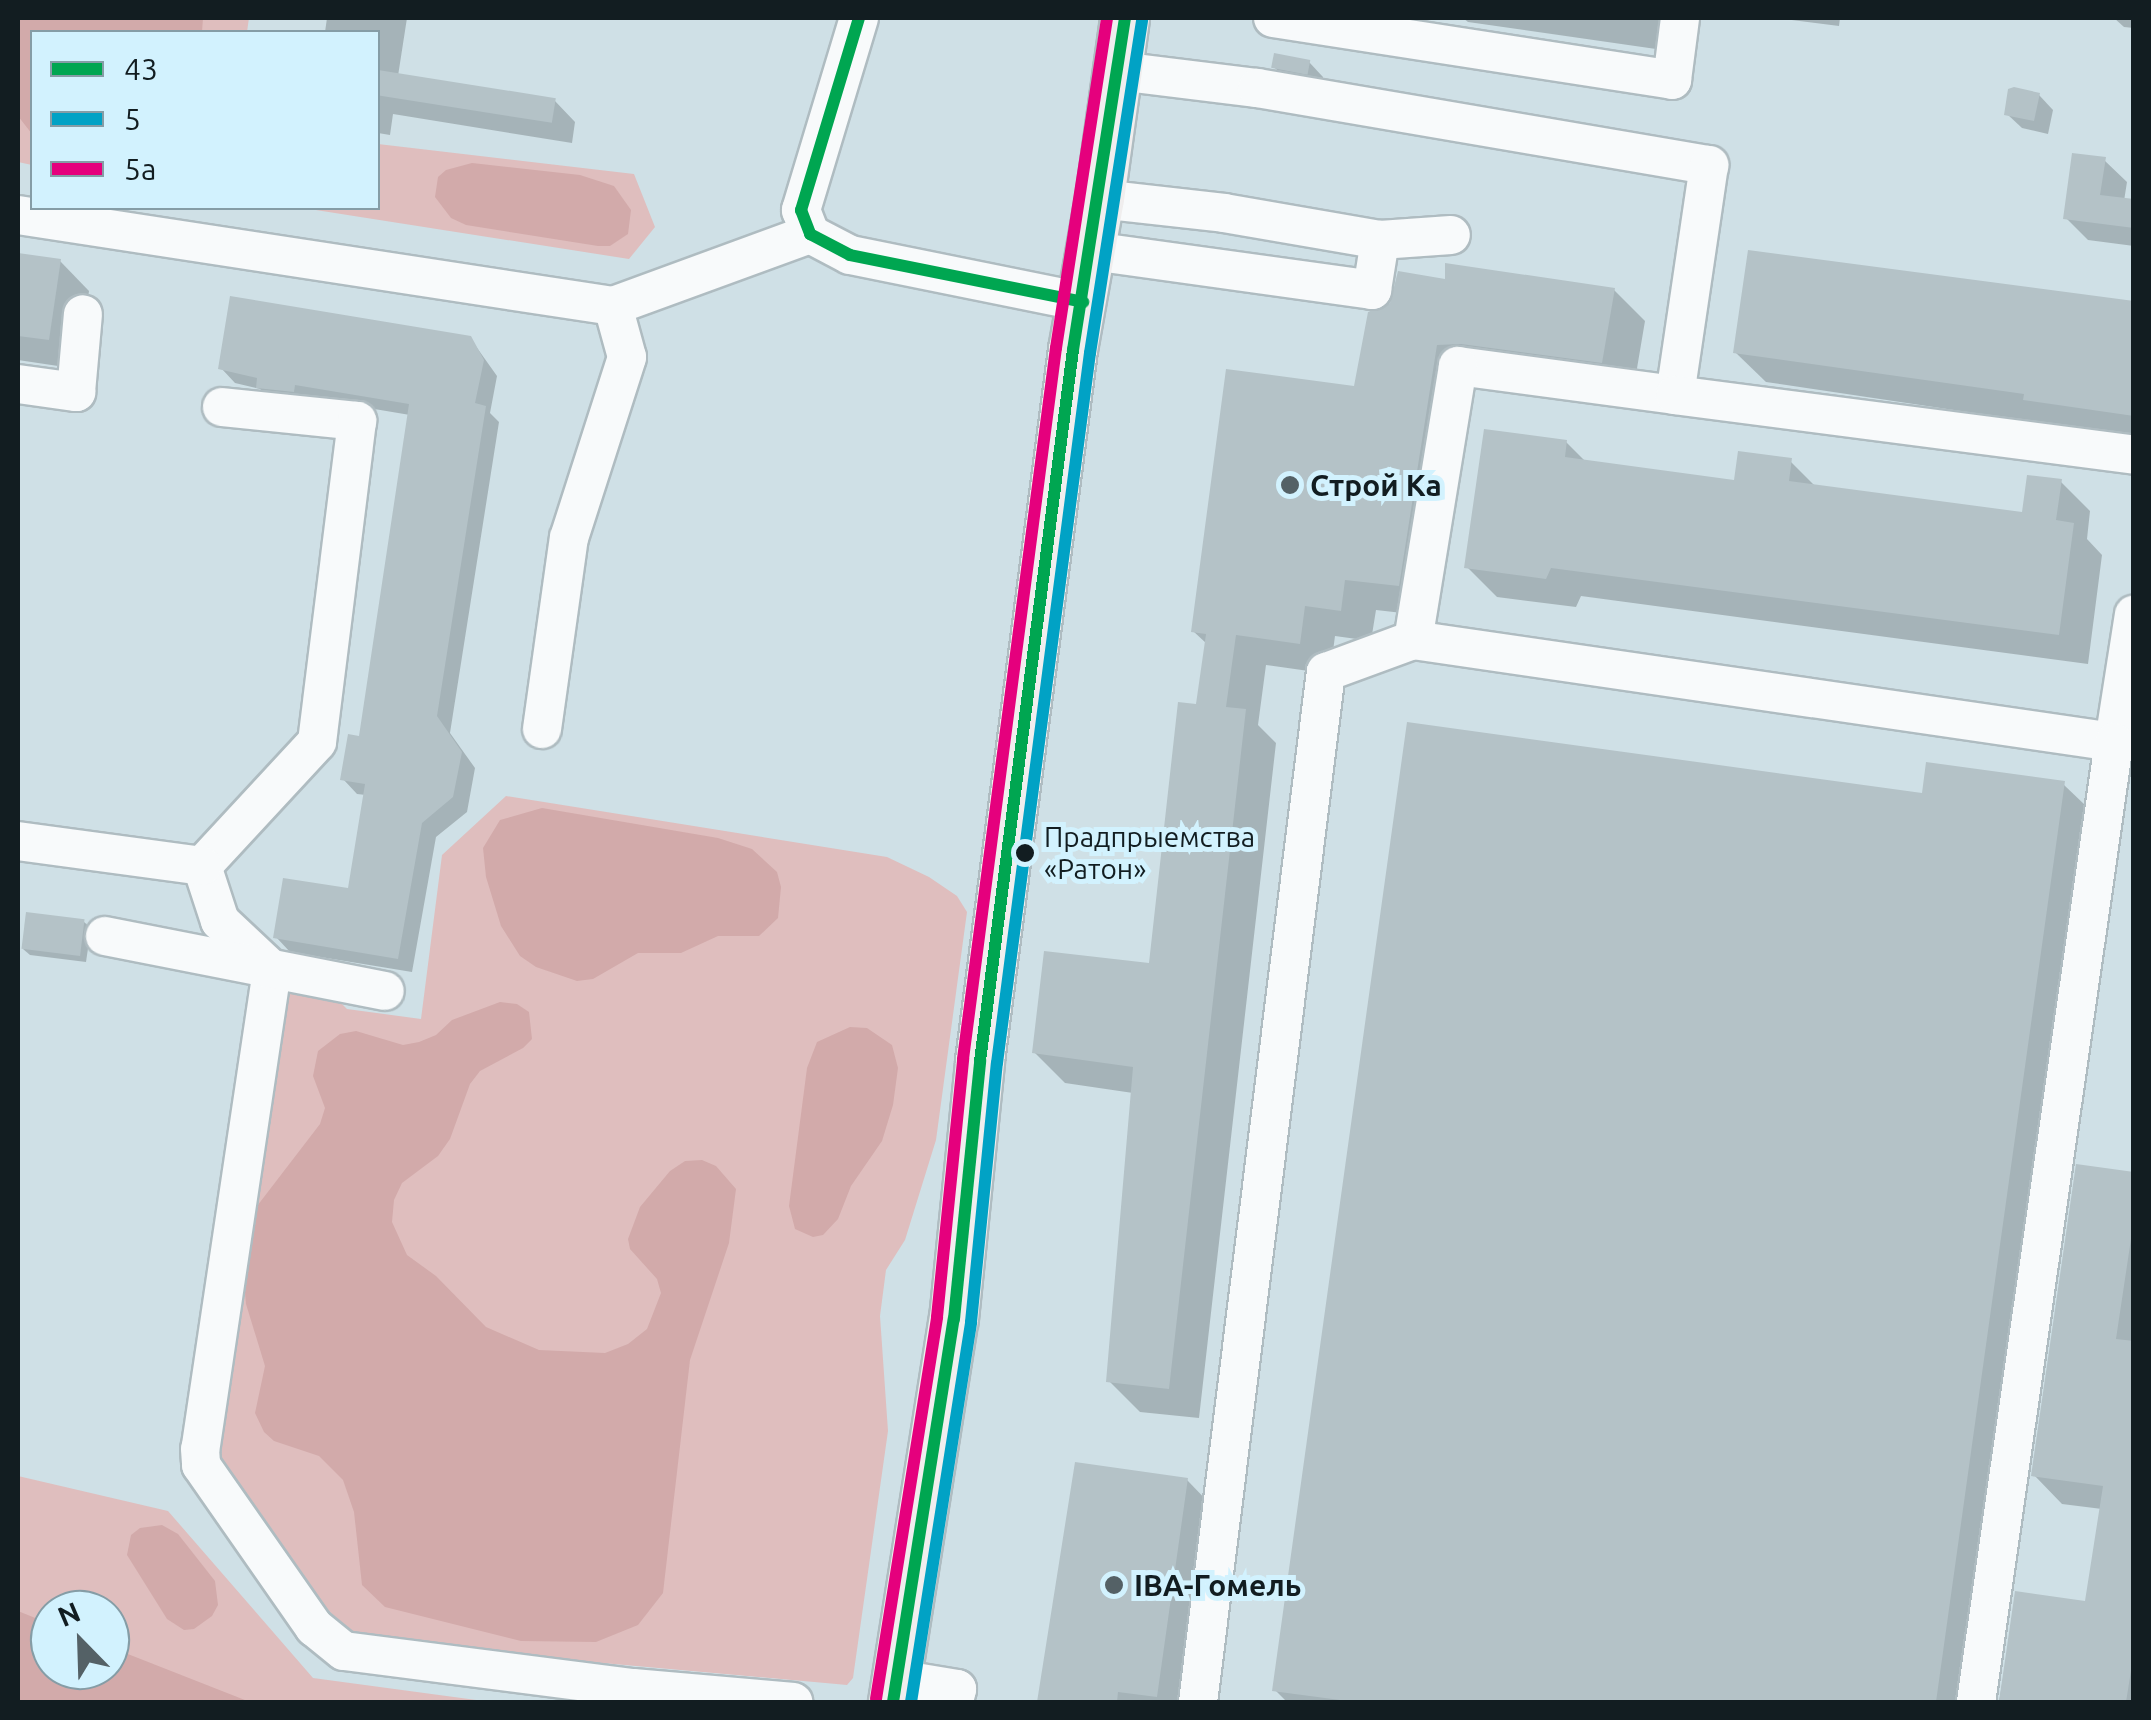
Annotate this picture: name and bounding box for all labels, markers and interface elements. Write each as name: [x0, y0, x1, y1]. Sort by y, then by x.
legend: [30, 30, 380, 210]
text: 43: [124, 52, 158, 86]
text: 5: [124, 102, 141, 136]
text: 5а: [124, 152, 156, 186]
place label: Строй Ка: [1310, 467, 1442, 503]
marker: Строй Ка: [1279, 474, 1301, 496]
place label: Прадпрыемства «Ратон»: [1044, 820, 1255, 886]
marker: Прадпрыемства «Ратон»: [1015, 843, 1035, 863]
place label: IBA-Гомель: [1134, 1567, 1301, 1603]
marker: IBA-Гомель: [1103, 1574, 1125, 1596]
north arrow: [30, 1590, 130, 1690]
text: N: [53, 1595, 85, 1632]

